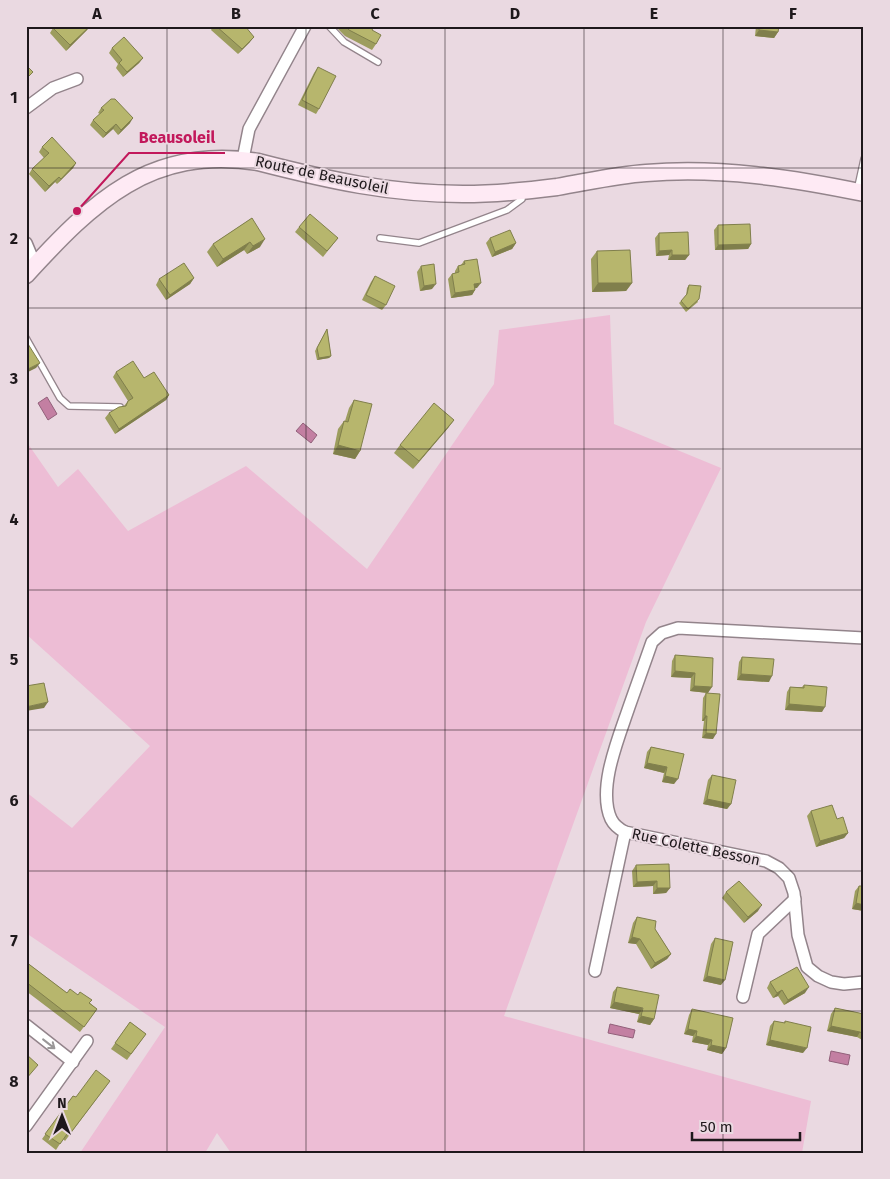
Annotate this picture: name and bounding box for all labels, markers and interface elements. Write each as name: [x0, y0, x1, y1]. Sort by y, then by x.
text: A: [91, 4, 102, 23]
text: B: [231, 4, 241, 23]
text: C: [370, 4, 380, 23]
text: D: [510, 4, 520, 23]
text: E: [650, 4, 658, 23]
text: F: [789, 4, 797, 23]
text: 1: [10, 88, 18, 107]
callout: Beausoleil: [129, 122, 225, 153]
text: Beausoleil: [139, 128, 215, 147]
street label: Route de Beausoleil: [254, 152, 391, 198]
text: 2: [10, 229, 18, 248]
text: 3: [9, 369, 18, 388]
text: 4: [9, 510, 19, 529]
text: 5: [10, 650, 19, 669]
text: 6: [9, 791, 19, 810]
street label: Rue Colette Besson: [630, 825, 762, 869]
text: 7: [10, 931, 18, 950]
one-way arrow: [43, 1038, 56, 1049]
text: 8: [9, 1072, 19, 1091]
north arrow: [38, 1092, 88, 1142]
text: N: [57, 1095, 67, 1112]
scale bar: [692, 1109, 800, 1141]
text: 50 m: [700, 1118, 733, 1136]

